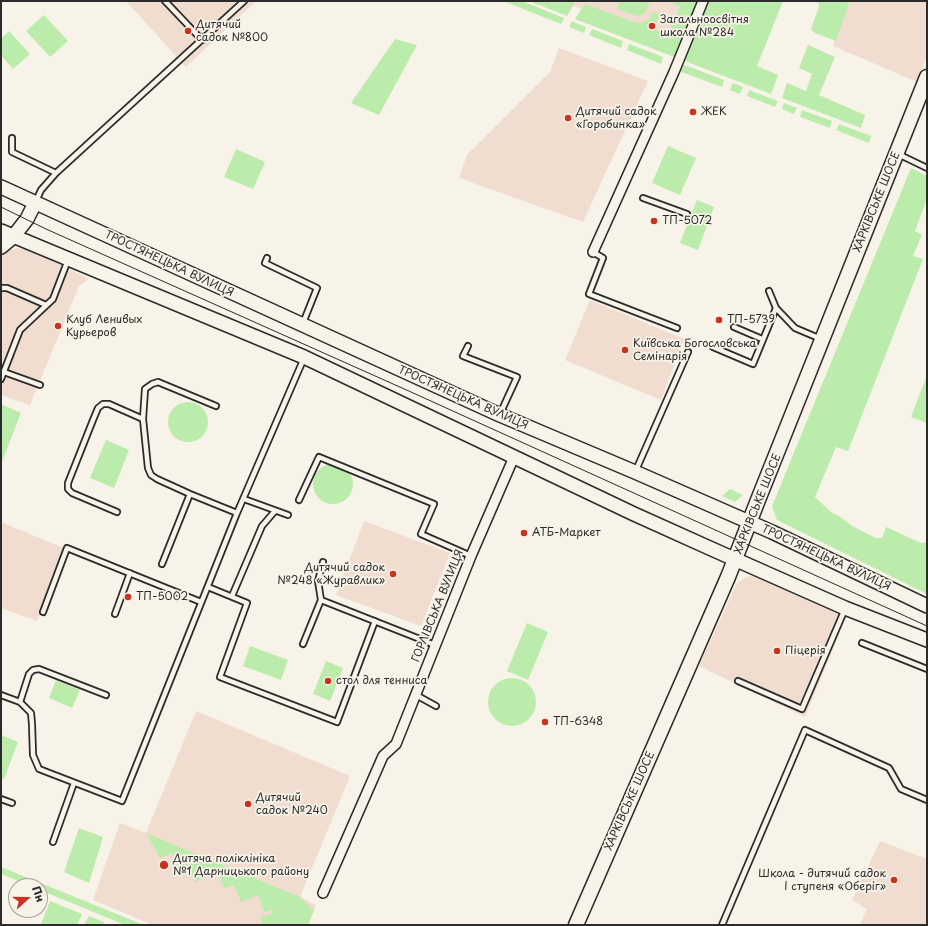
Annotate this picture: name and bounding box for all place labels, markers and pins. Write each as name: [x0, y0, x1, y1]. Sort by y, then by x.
place label: Загальноосвітня школа №284: [660, 13, 749, 39]
place label: Дитячий садок №800: [196, 18, 268, 44]
marker: Загальноосвітня школа №284: [647, 21, 657, 31]
marker: Дитячий садок №800: [183, 26, 193, 36]
place label: Дитячий садок «Горобинка»: [576, 105, 656, 131]
place label: ЖЕК: [701, 105, 727, 119]
marker: ЖЕК: [688, 107, 698, 117]
marker: Дитячий садок «Горобинка»: [563, 113, 573, 123]
place label: ТП-5072: [662, 214, 712, 228]
marker: ТП-5072: [649, 216, 659, 226]
place label: Клуб Ленивых Курьеров: [66, 313, 142, 339]
place label: ТП-5739: [727, 313, 775, 327]
marker: ТП-5739: [714, 315, 724, 325]
marker: Клуб Ленивых Курьеров: [53, 321, 63, 331]
place label: Київська Богословська Семінарія: [633, 337, 756, 363]
marker: Київська Богословська Семінарія: [620, 345, 630, 355]
place label: АТБ-Маркет: [532, 526, 601, 540]
marker: АТБ-Маркет: [519, 528, 529, 538]
place label: Дитячий садок №248 «Журавлик»: [277, 561, 385, 587]
marker: Дитячий садок №248 «Журавлик»: [388, 569, 398, 579]
place label: ТП-5002: [136, 590, 188, 604]
marker: ТП-5002: [123, 592, 133, 602]
place label: Піцерія: [785, 644, 826, 658]
marker: Піцерія: [772, 646, 782, 656]
place label: стол для тенниса: [336, 674, 427, 688]
marker: стол для тенниса: [323, 676, 333, 686]
place label: ТП-6348: [553, 715, 603, 729]
marker: ТП-6348: [540, 717, 550, 727]
place label: Дитячий садок №240: [256, 791, 328, 817]
marker: Дитячий садок №240: [243, 799, 253, 809]
place label: Дитяча поліклініка №1 Дарницького району: [173, 852, 309, 878]
marker: Дитяча поліклініка №1 Дарницького району: [158, 859, 170, 871]
place label: Школа - дитячий садок І ступеня «Оберіг»: [758, 867, 886, 893]
marker: Школа - дитячий садок І ступеня «Оберіг»: [889, 875, 899, 885]

